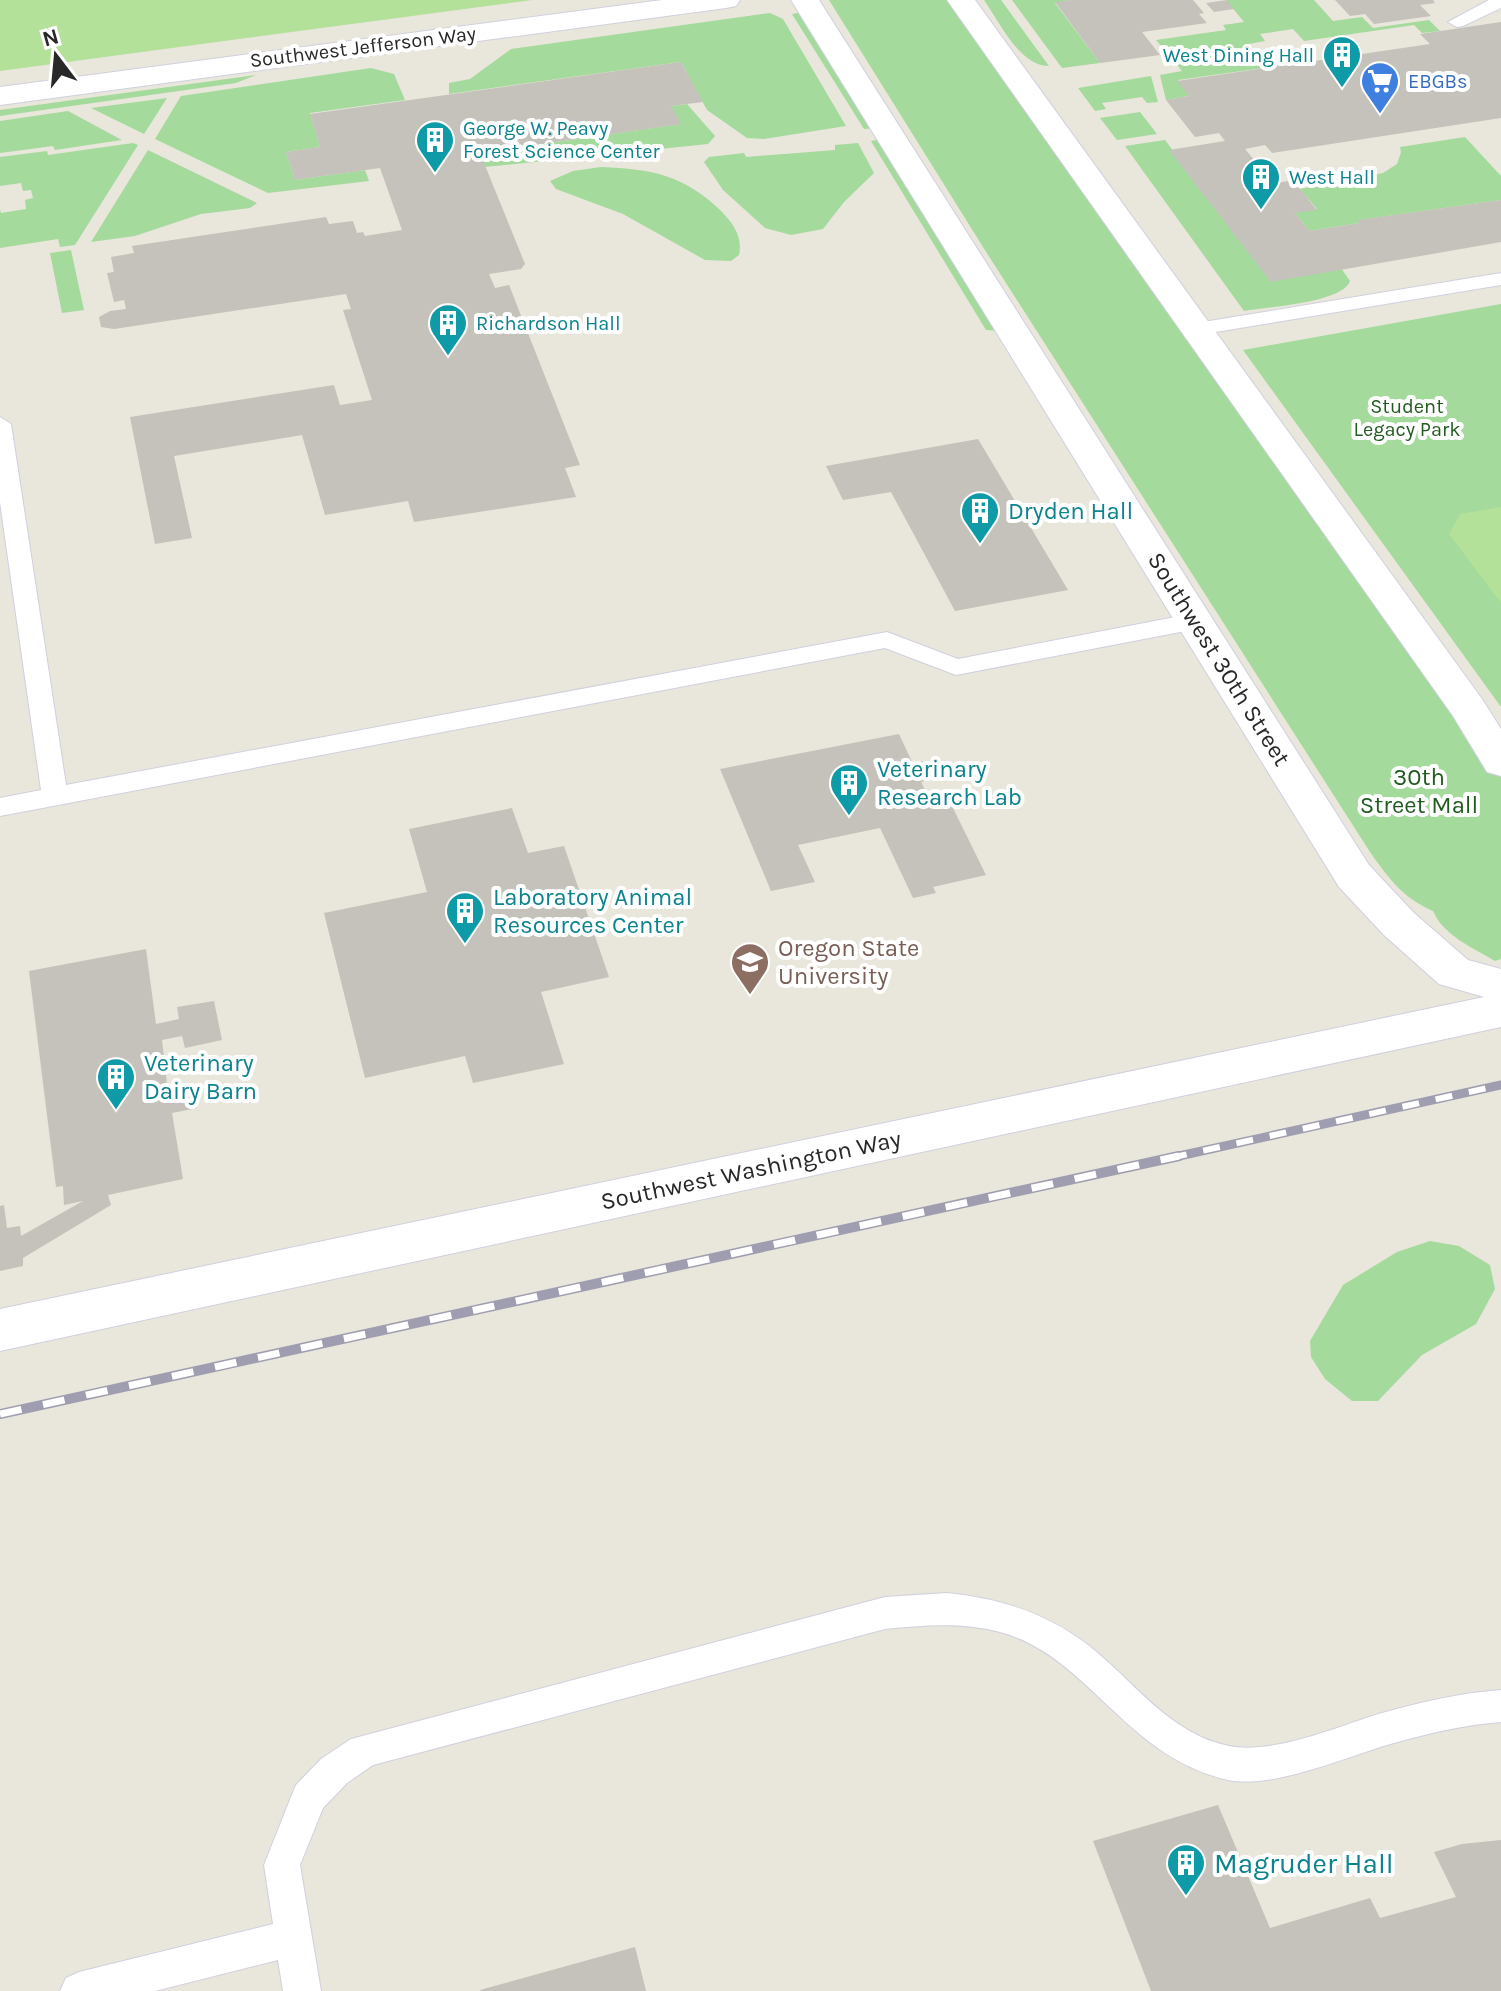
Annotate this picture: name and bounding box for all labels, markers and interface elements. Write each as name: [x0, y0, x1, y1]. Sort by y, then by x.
north arrow: [16, 16, 96, 96]
street label: Southwest Jefferson Way: [249, 22, 477, 72]
text: N: [40, 23, 62, 52]
building icon: West Dining Hall: [1321, 34, 1363, 89]
place label: West Dining Hall: [1163, 44, 1314, 67]
supermarket icon: EBGBs: [1359, 60, 1401, 115]
place label: EBGBs: [1408, 70, 1468, 93]
place label: George W. Peavy Forest Science Center: [463, 117, 661, 163]
building icon: George W. Peavy Forest Science Center: [414, 119, 456, 174]
building icon: West Hall: [1240, 156, 1282, 211]
place label: West Hall: [1289, 166, 1375, 189]
building icon: Richardson Hall: [427, 302, 469, 357]
place label: Richardson Hall: [476, 312, 621, 335]
park label: Student Legacy Park: [1354, 395, 1460, 441]
building icon: Dryden Hall: [959, 490, 1001, 545]
place label: Dryden Hall: [1008, 497, 1133, 525]
street label: Southwest 30th Street: [1142, 547, 1296, 771]
place label: Veterinary Research Lab: [877, 755, 1022, 811]
building icon: Veterinary Research Lab: [828, 762, 870, 817]
park label: 30th Street Mall: [1360, 763, 1478, 819]
place label: Laboratory Animal Resources Center: [493, 883, 692, 939]
building icon: Laboratory Animal Resources Center: [444, 890, 486, 945]
place label: Oregon State University: [778, 934, 919, 990]
school or university icon: Oregon State University: [729, 941, 771, 996]
place label: Veterinary Dairy Barn: [144, 1049, 257, 1105]
building icon: Veterinary Dairy Barn: [95, 1056, 137, 1111]
street label: Southwest Washington Way: [598, 1124, 904, 1216]
building icon: Magruder Hall: [1165, 1842, 1207, 1897]
place label: Magruder Hall: [1214, 1847, 1394, 1880]

